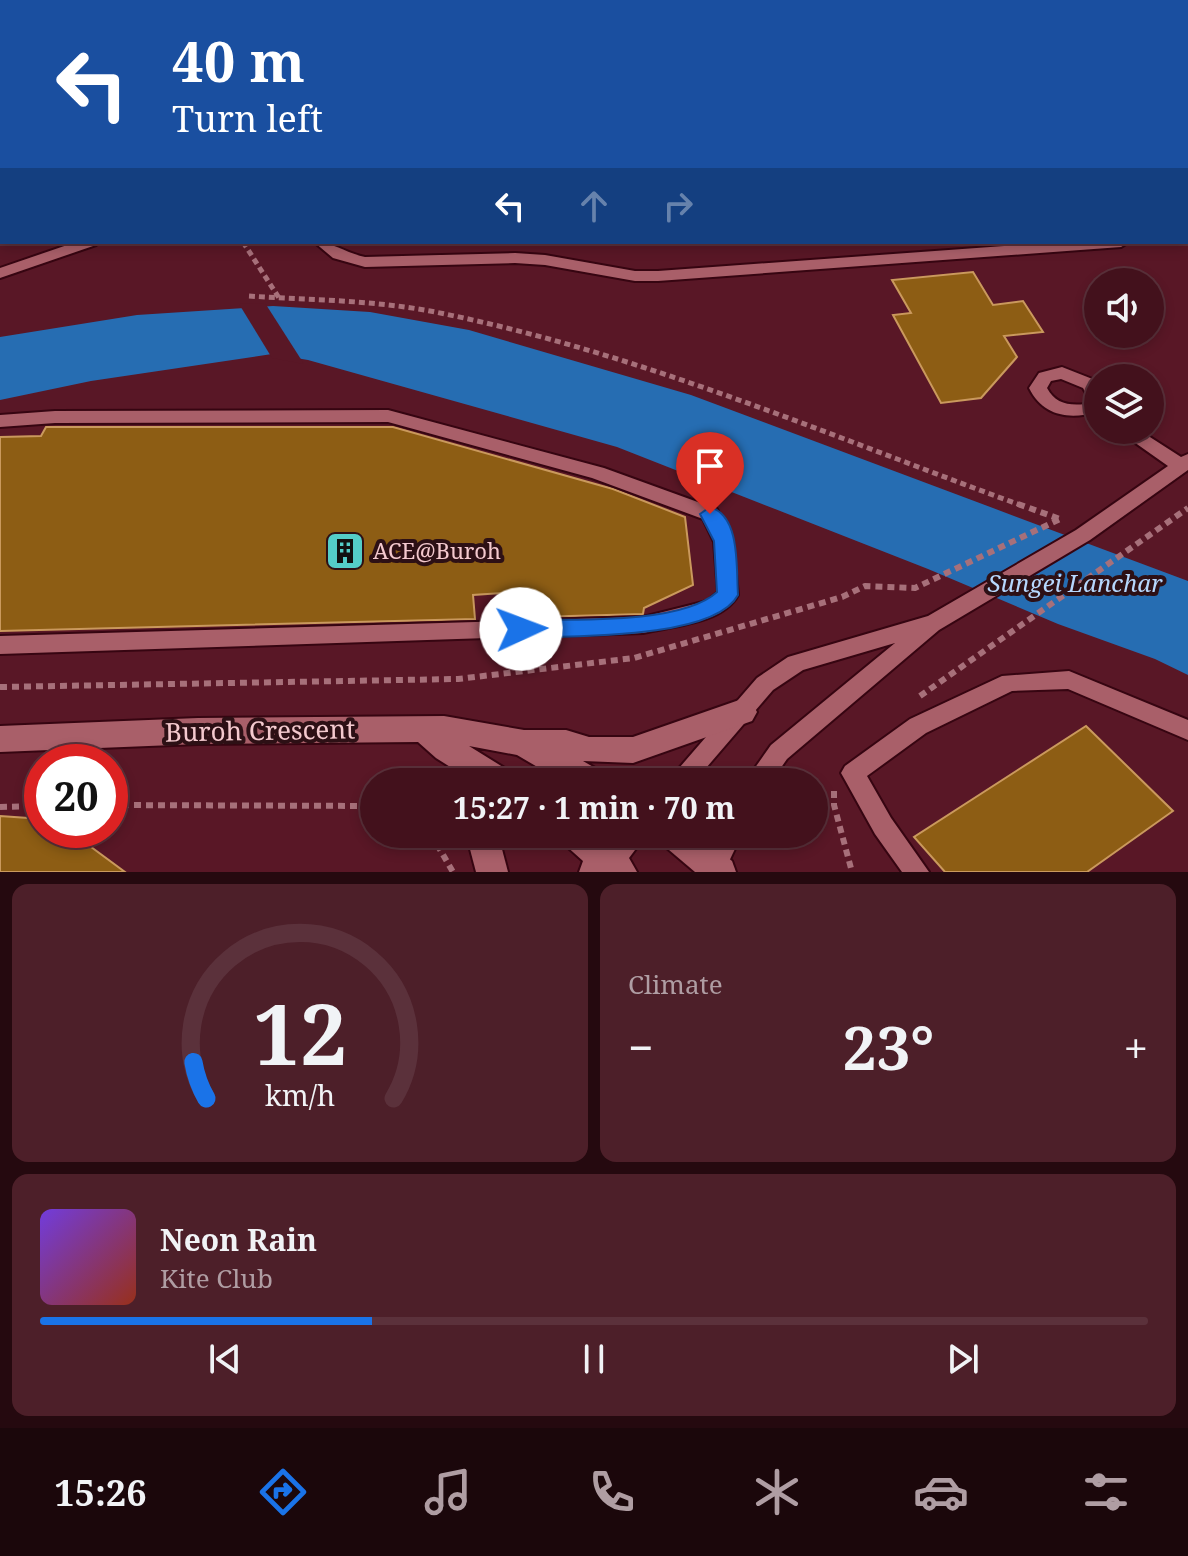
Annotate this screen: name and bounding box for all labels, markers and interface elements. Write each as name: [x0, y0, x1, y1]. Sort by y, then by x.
text: 40 m: [172, 22, 305, 98]
icon: left: [40, 32, 144, 136]
text: Turn left: [172, 94, 323, 143]
icon: left: [488, 184, 532, 228]
icon: ahead: [572, 184, 616, 228]
icon: right: [656, 184, 700, 228]
map controls: [1084, 268, 1164, 444]
button: sound: [1084, 268, 1164, 348]
button: layers: [1084, 364, 1164, 444]
pin: [676, 432, 744, 514]
icon: arrive: [688, 444, 732, 488]
building icon: ACE@Buroh: [324, 530, 366, 572]
place label: ACE@Buroh: [373, 535, 501, 565]
water label: Sungei Lanchar: [988, 566, 1163, 599]
position arrow: [479, 587, 563, 671]
street label: Buroh Crescent: [164, 710, 356, 750]
speed limit sign: 20: [24, 744, 128, 848]
text: 15:27 · 1 min · 70 m: [453, 787, 735, 828]
text: Climate: [628, 966, 723, 1002]
text: 12: [253, 976, 347, 1089]
text: 23°: [843, 1006, 934, 1088]
text: −: [628, 1017, 653, 1077]
text: +: [1123, 1017, 1148, 1077]
text: km/h: [265, 1075, 335, 1114]
text: Neon Rain: [160, 1219, 317, 1260]
text: Kite Club: [160, 1260, 273, 1296]
icon: previous: [203, 1337, 247, 1381]
icon: pause: [572, 1337, 616, 1381]
icon: next: [941, 1337, 985, 1381]
icon: directions: [255, 1464, 311, 1520]
icon: music: [420, 1464, 476, 1520]
icon: phone: [584, 1464, 640, 1520]
icon: climate: [749, 1464, 805, 1520]
icon: car: [913, 1464, 969, 1520]
icon: filters: [1078, 1464, 1134, 1520]
text: 15:26: [54, 1468, 147, 1517]

